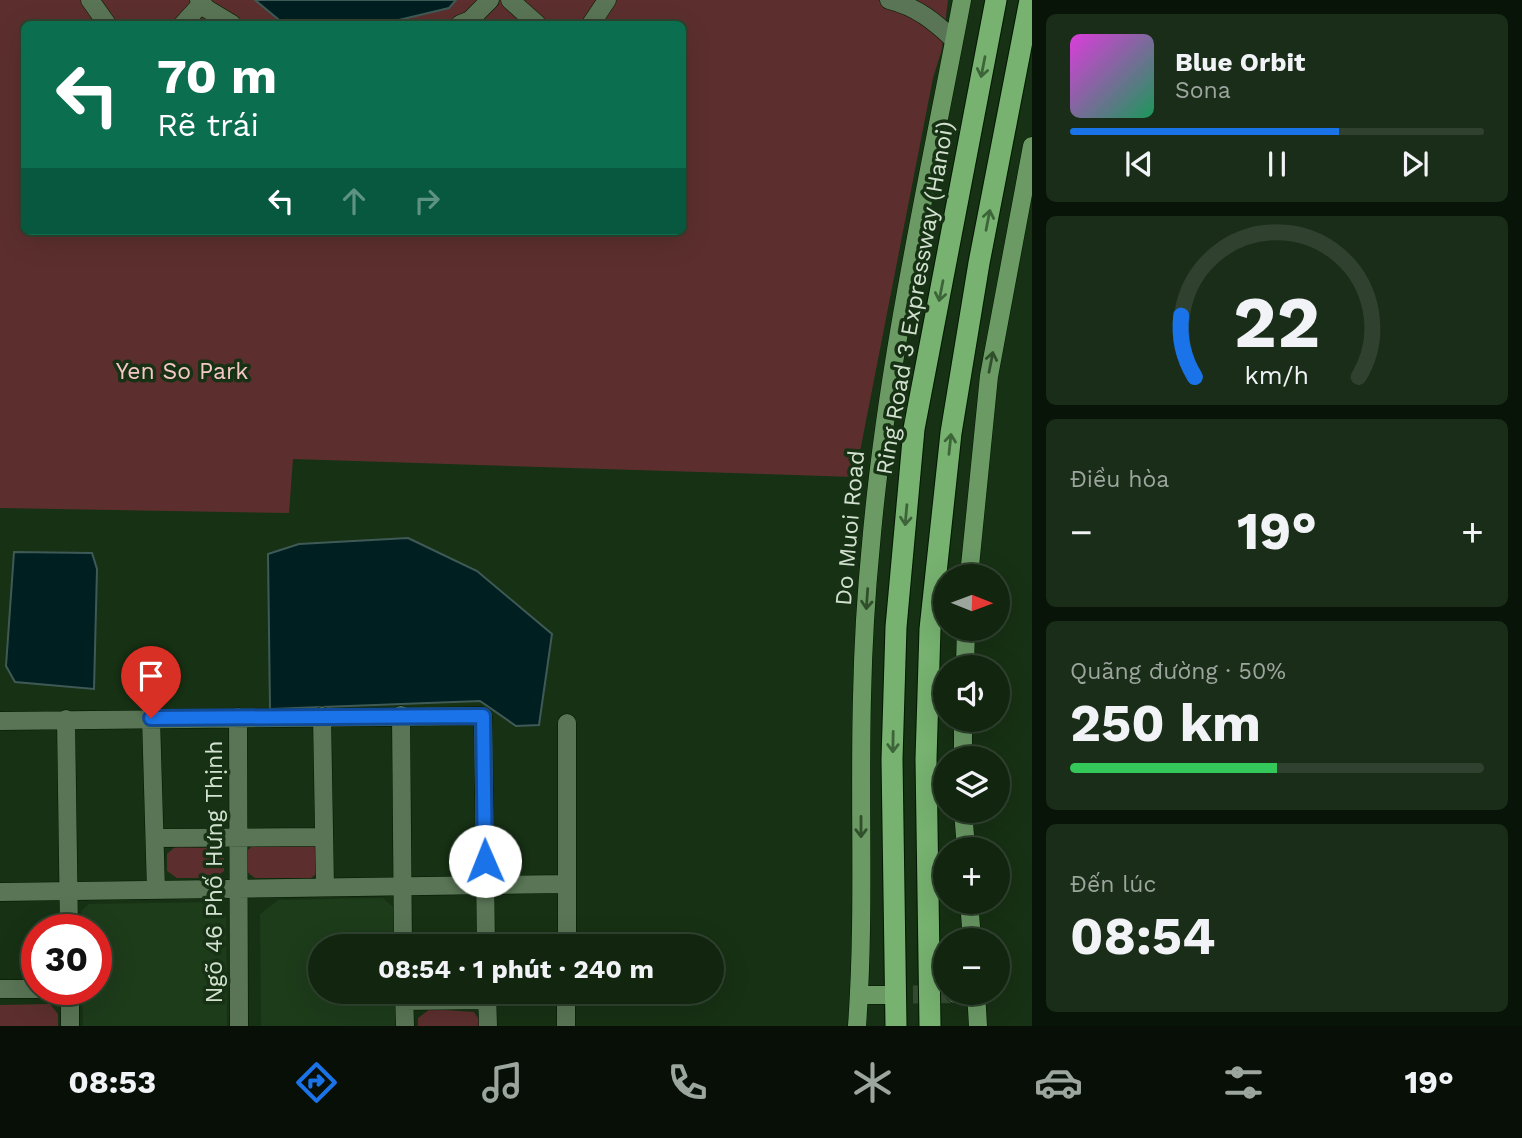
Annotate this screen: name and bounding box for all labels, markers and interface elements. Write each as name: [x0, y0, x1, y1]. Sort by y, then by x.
text: 70 m: [157, 47, 277, 105]
text: Blue Orbit: [1175, 47, 1305, 77]
icon: left: [42, 49, 133, 140]
one-way arrow: [976, 55, 989, 78]
text: Sona: [1175, 77, 1231, 104]
text: Rẽ trái: [157, 106, 259, 144]
street label: Ring Road 3 Expressway (Hanoi): [871, 119, 959, 477]
icon: previous: [1120, 145, 1158, 183]
icon: pause: [1258, 145, 1296, 183]
icon: next: [1396, 145, 1434, 183]
icon: left: [262, 182, 300, 220]
icon: ahead: [335, 182, 373, 220]
icon: right: [408, 182, 446, 220]
one-way arrow: [981, 209, 995, 232]
one-way arrow: [933, 279, 947, 302]
text: 22: [1234, 279, 1320, 365]
one-way arrow: [985, 351, 999, 374]
park label: Yen So Park: [116, 358, 248, 385]
text: km/h: [1245, 360, 1309, 389]
one-way arrow: [944, 434, 957, 456]
street label: Do Muoi Road: [830, 449, 870, 607]
text: Điều hòa: [1070, 466, 1169, 493]
text: 19°: [1237, 501, 1317, 562]
one-way arrow: [899, 503, 912, 526]
text: −: [1070, 510, 1093, 554]
text: +: [1461, 510, 1484, 554]
north arrow: [933, 564, 1010, 640]
map controls: [933, 564, 1010, 1005]
one-way arrow: [861, 588, 874, 611]
pin: [121, 646, 181, 718]
button: sound: [933, 655, 1010, 732]
icon: arrive: [132, 657, 170, 695]
text: Quãng đường · 50%: [1070, 658, 1286, 685]
text: 250 km: [1070, 693, 1261, 754]
one-way arrow: [886, 730, 899, 753]
street label: Ngõ 46 Phố Hưng Thịnh: [201, 740, 228, 1004]
button: layers: [933, 746, 1010, 823]
one-way arrow: [854, 815, 868, 838]
position arrow: [448, 824, 522, 898]
button: +: [933, 837, 1010, 914]
text: Đến lúc: [1070, 871, 1156, 898]
text: 08:54: [1070, 906, 1216, 967]
speed limit sign: 30: [21, 914, 112, 1005]
button: −: [933, 928, 1010, 1005]
text: 08:54 · 1 phút · 240 m: [378, 954, 654, 984]
icon: directions: [292, 1058, 341, 1107]
icon: music: [478, 1058, 527, 1107]
icon: phone: [663, 1058, 712, 1107]
icon: climate: [848, 1058, 897, 1107]
icon: car: [1034, 1058, 1083, 1107]
icon: filters: [1219, 1058, 1268, 1107]
text: 08:53: [68, 1063, 156, 1101]
text: 19°: [1404, 1063, 1454, 1101]

